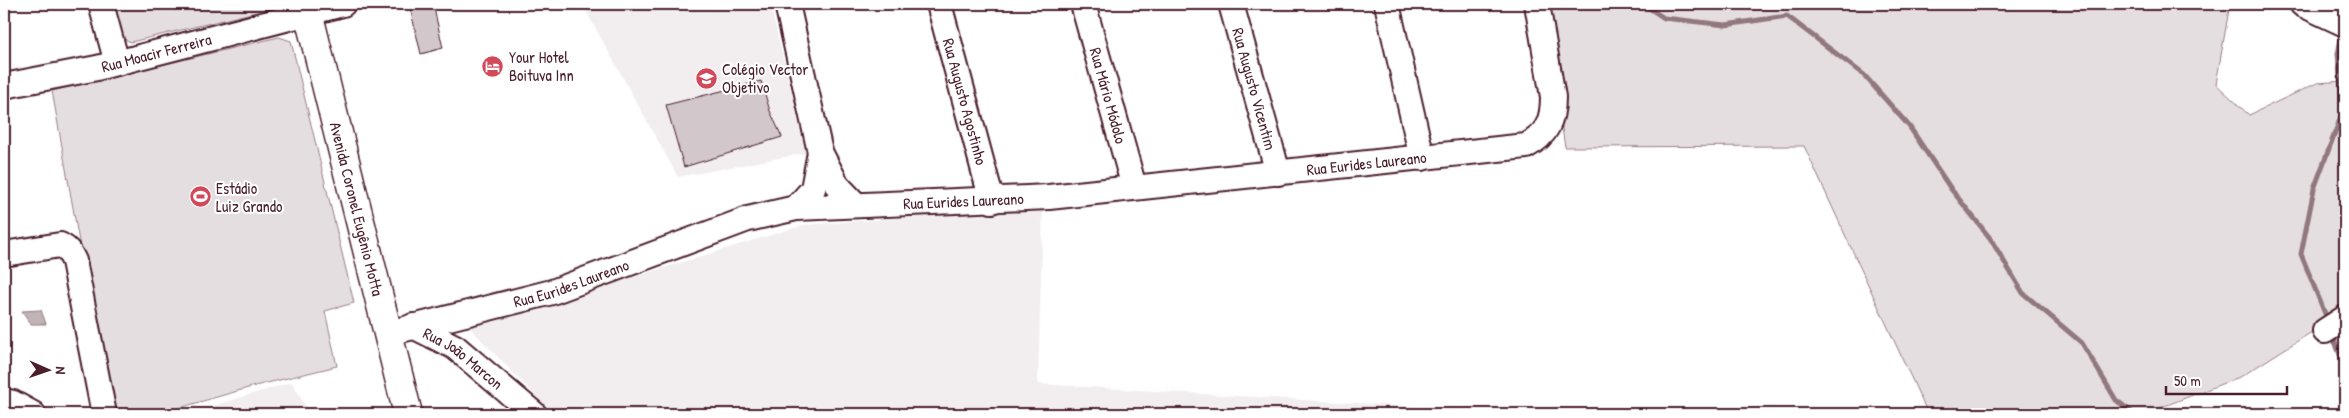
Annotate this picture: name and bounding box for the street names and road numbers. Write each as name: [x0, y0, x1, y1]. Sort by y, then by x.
street label: Rua Augusto Vicentim: [1227, 25, 1282, 152]
street label: Rua Moacir Ferreira: [99, 28, 214, 77]
street label: Rua Augusto Agostinho: [938, 36, 993, 168]
street label: Rua Mário Módolo: [1085, 45, 1133, 147]
street label: Avenida Coronel Eugênio Motta: [325, 120, 389, 298]
street label: Rua Eurides Laureano: [1305, 146, 1428, 180]
street label: Rua Eurides Laureano: [903, 187, 1025, 214]
street label: Rua Eurides Laureano: [511, 253, 632, 312]
street label: Rua João Marcon: [420, 322, 508, 394]

